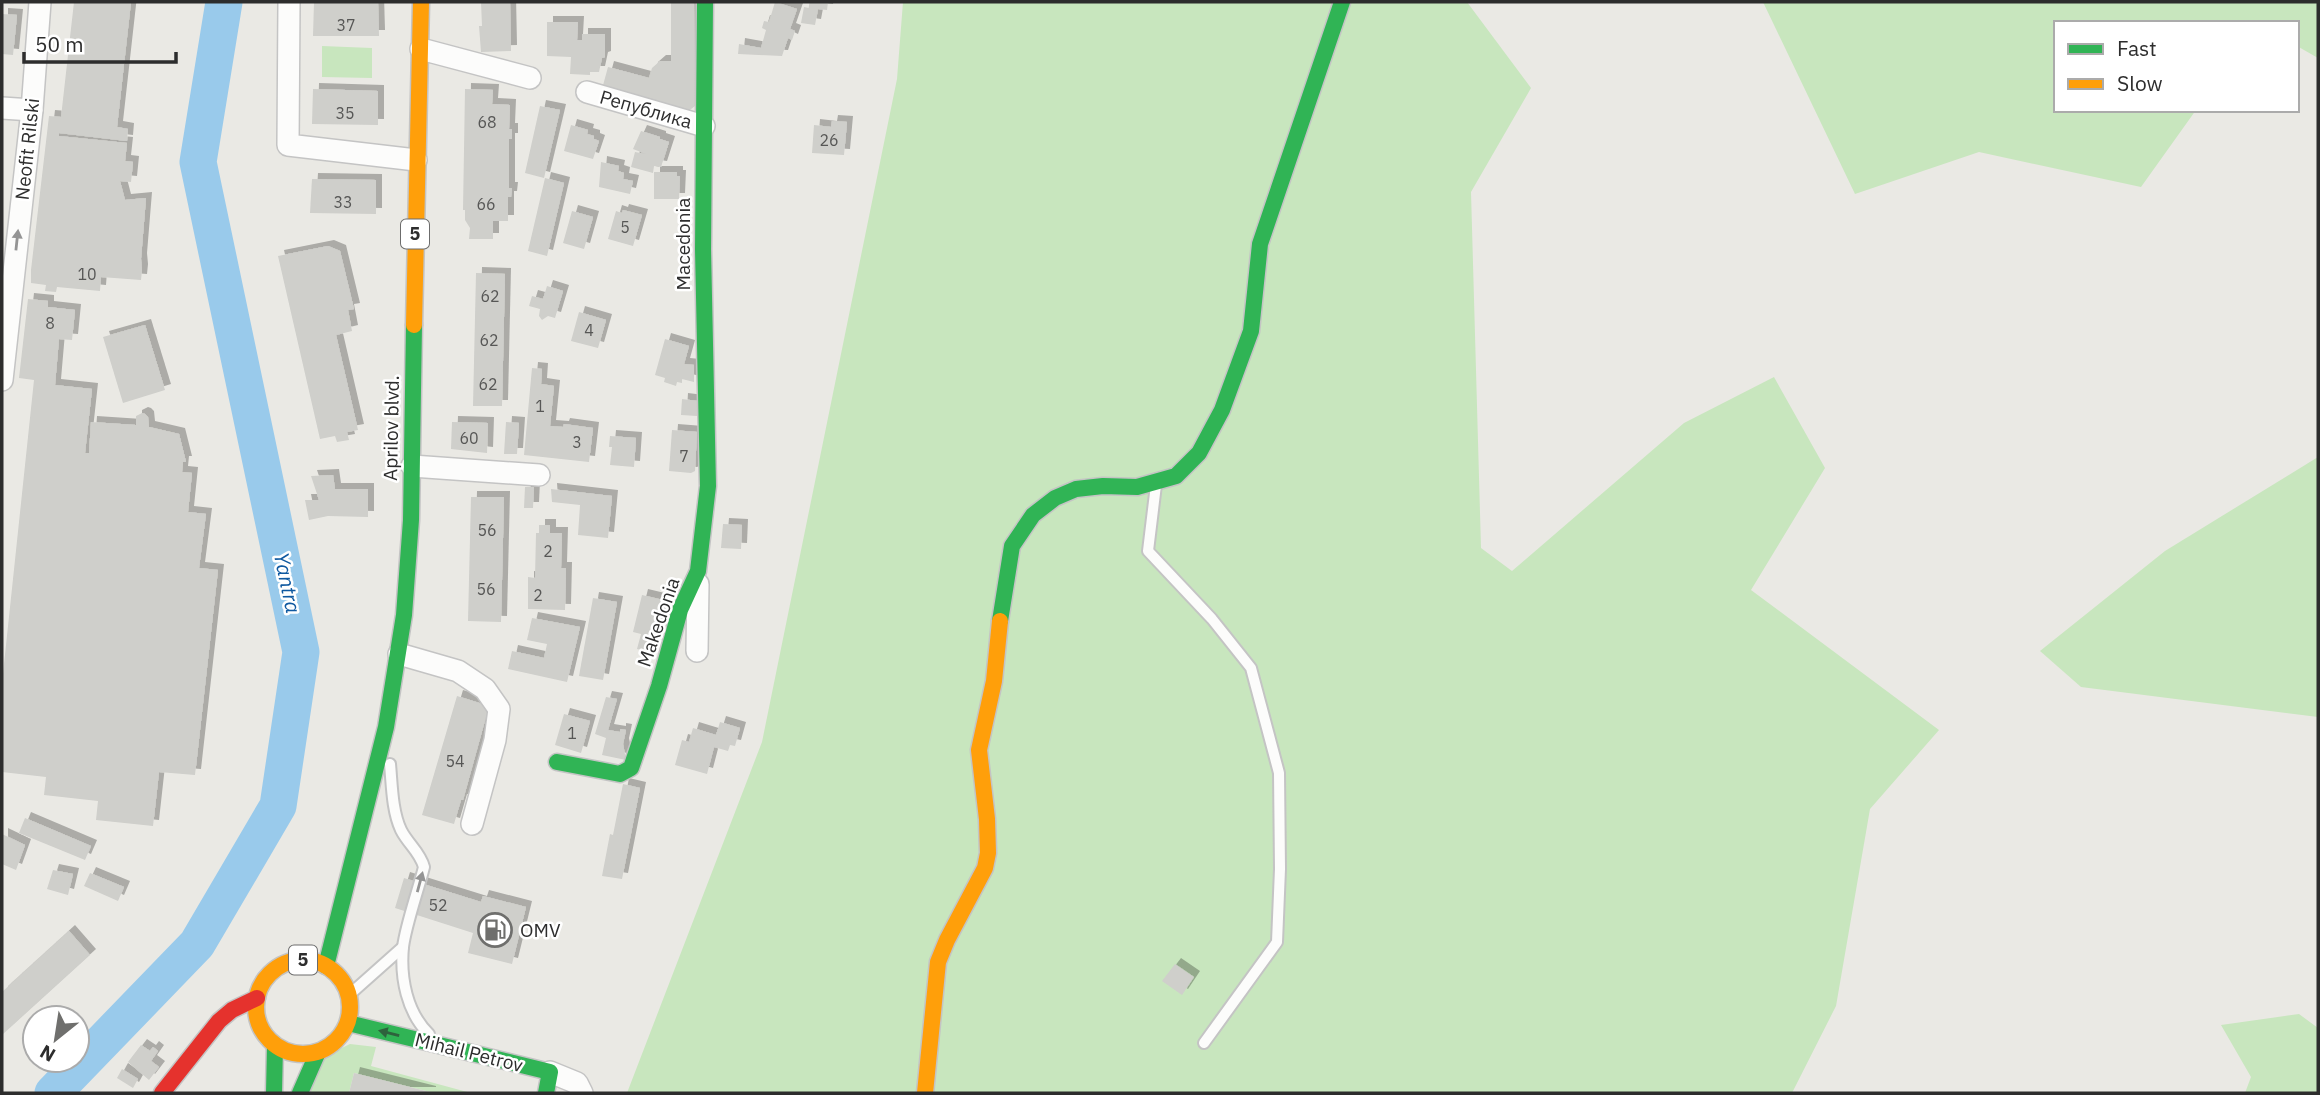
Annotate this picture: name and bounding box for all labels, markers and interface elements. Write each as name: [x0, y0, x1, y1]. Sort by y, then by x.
house number: 37: [336, 15, 356, 35]
scale bar: [24, 21, 177, 65]
legend: [2054, 21, 2299, 112]
text: 50 m: [35, 30, 84, 58]
text: Fast: [2117, 34, 2157, 62]
text: Slow: [2117, 69, 2163, 97]
street label: Република: [597, 84, 695, 134]
street label: Neofit Rilski: [10, 97, 44, 201]
house number: 35: [335, 103, 355, 123]
house number: 68: [477, 112, 497, 132]
house number: 26: [819, 130, 839, 150]
house number: 33: [333, 192, 353, 212]
house number: 66: [476, 194, 496, 214]
street label: Macedonia: [671, 198, 695, 290]
house number: 5: [620, 217, 630, 237]
road number: 5: [401, 220, 429, 248]
one-way arrow: [12, 228, 23, 250]
house number: 10: [77, 264, 97, 284]
house number: 62: [480, 286, 500, 306]
house number: 8: [45, 313, 55, 333]
house number: 4: [584, 320, 594, 340]
house number: 62: [479, 330, 499, 350]
house number: 62: [478, 374, 498, 394]
street label: Aprilov blvd.: [378, 375, 404, 481]
house number: 1: [535, 396, 545, 416]
house number: 60: [459, 428, 479, 448]
house number: 3: [572, 432, 582, 452]
house number: 7: [679, 446, 689, 466]
house number: 56: [477, 520, 497, 540]
house number: 2: [543, 541, 553, 561]
water label: Yantra: [268, 550, 308, 616]
street label: Makedonia: [632, 574, 684, 670]
house number: 56: [476, 579, 496, 599]
house number: 2: [533, 585, 543, 605]
house number: 1: [567, 723, 577, 743]
house number: 54: [445, 751, 465, 771]
one-way arrow: [416, 871, 426, 892]
house number: 52: [428, 895, 448, 915]
fuel station icon: OMV: [476, 911, 514, 949]
place label: OMV: [520, 918, 561, 942]
road number: 5: [289, 945, 317, 974]
north arrow: [21, 1004, 91, 1074]
one-way arrow: [378, 1027, 400, 1038]
street label: Mihail Petrov: [413, 1027, 525, 1077]
text: N: [36, 1040, 59, 1068]

